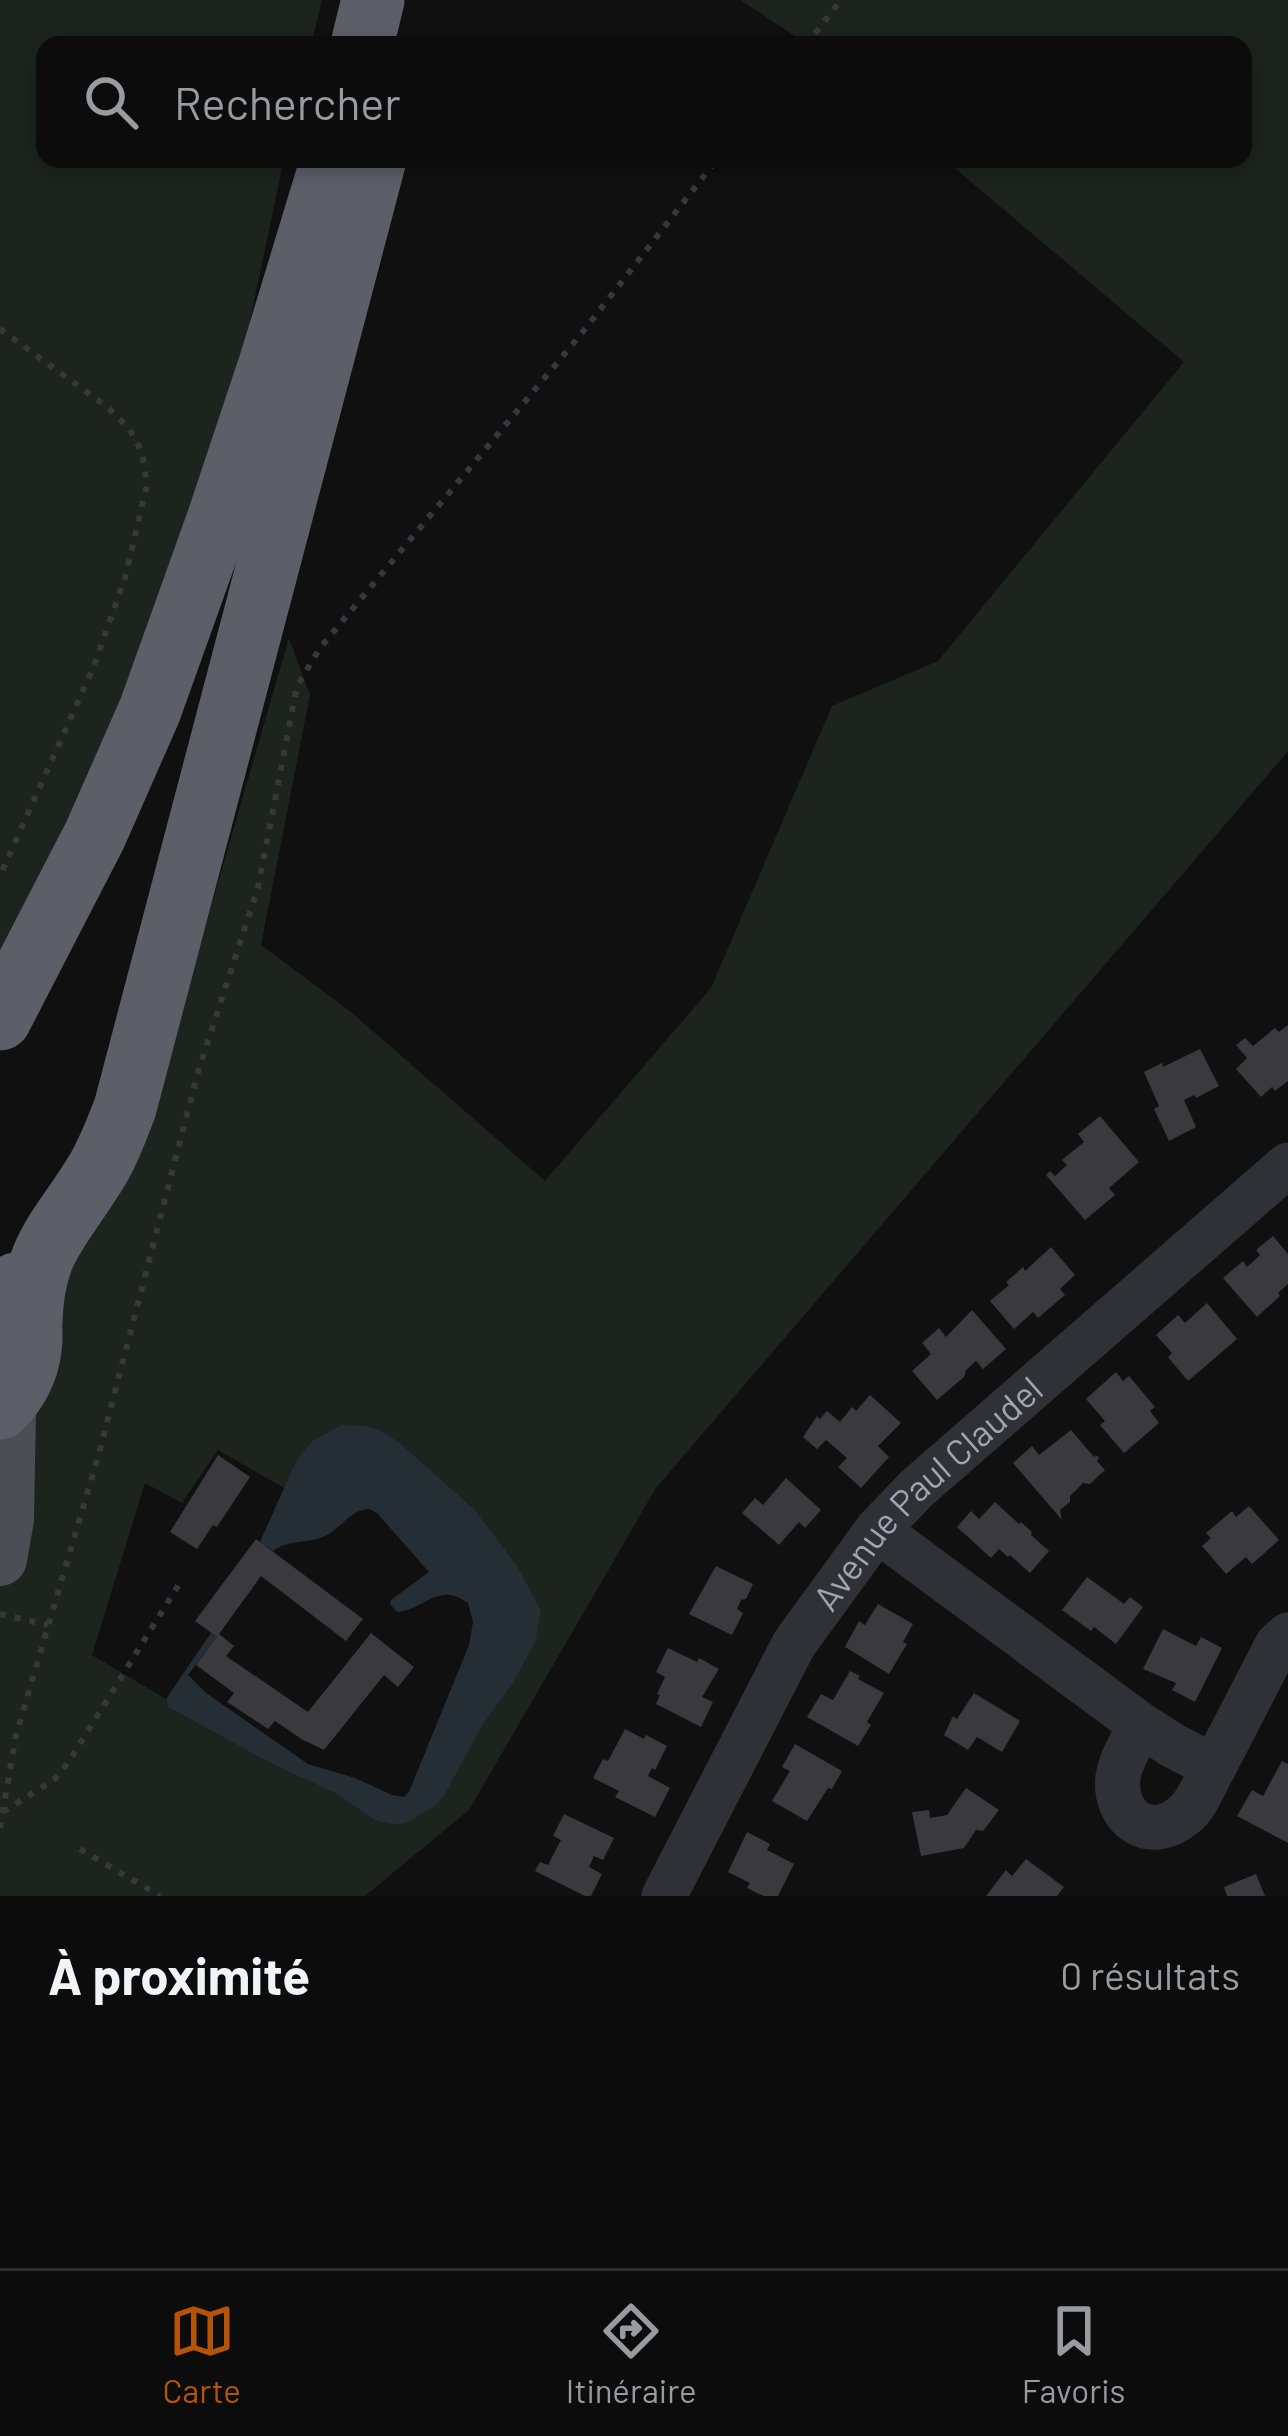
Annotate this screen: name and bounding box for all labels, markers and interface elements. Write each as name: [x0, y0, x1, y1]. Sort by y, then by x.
search box: [36, 36, 1252, 168]
icon: search: [78, 69, 144, 135]
text: Rechercher: [174, 75, 401, 129]
street label: Avenue Paul Claudel: [803, 1366, 1050, 1618]
text: À proximité: [48, 1944, 310, 2005]
text: 0 résultats: [1060, 1951, 1240, 1998]
tab: Carte: [163, 2298, 241, 2410]
tab: Itinéraire: [566, 2298, 697, 2410]
tab: Favoris: [1022, 2298, 1125, 2410]

